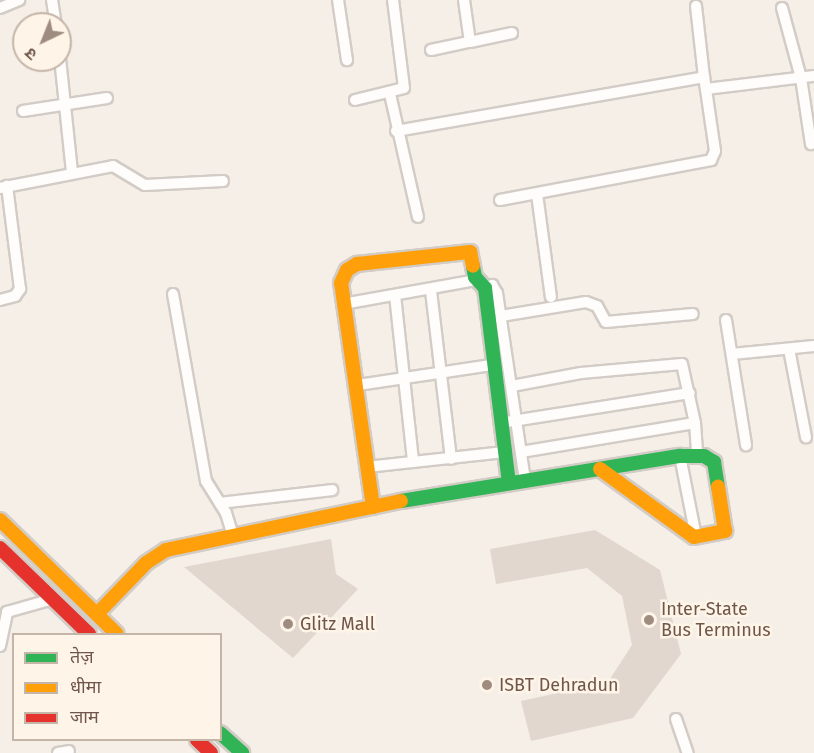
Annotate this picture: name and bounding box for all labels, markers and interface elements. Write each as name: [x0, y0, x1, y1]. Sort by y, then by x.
north arrow: [12, 12, 72, 72]
text: उ: [21, 44, 41, 64]
place label: Inter-State Bus Terminus: [661, 599, 771, 642]
place label: Glitz Mall: [300, 613, 375, 635]
marker: Inter-State Bus Terminus: [642, 613, 656, 627]
marker: Glitz Mall: [281, 617, 295, 631]
legend: [12, 633, 222, 741]
text: तेज़: [70, 646, 94, 668]
place label: ISBT Dehradun: [499, 674, 619, 696]
text: धीमा: [70, 676, 101, 698]
marker: ISBT Dehradun: [480, 678, 494, 692]
text: जाम: [70, 706, 99, 728]

